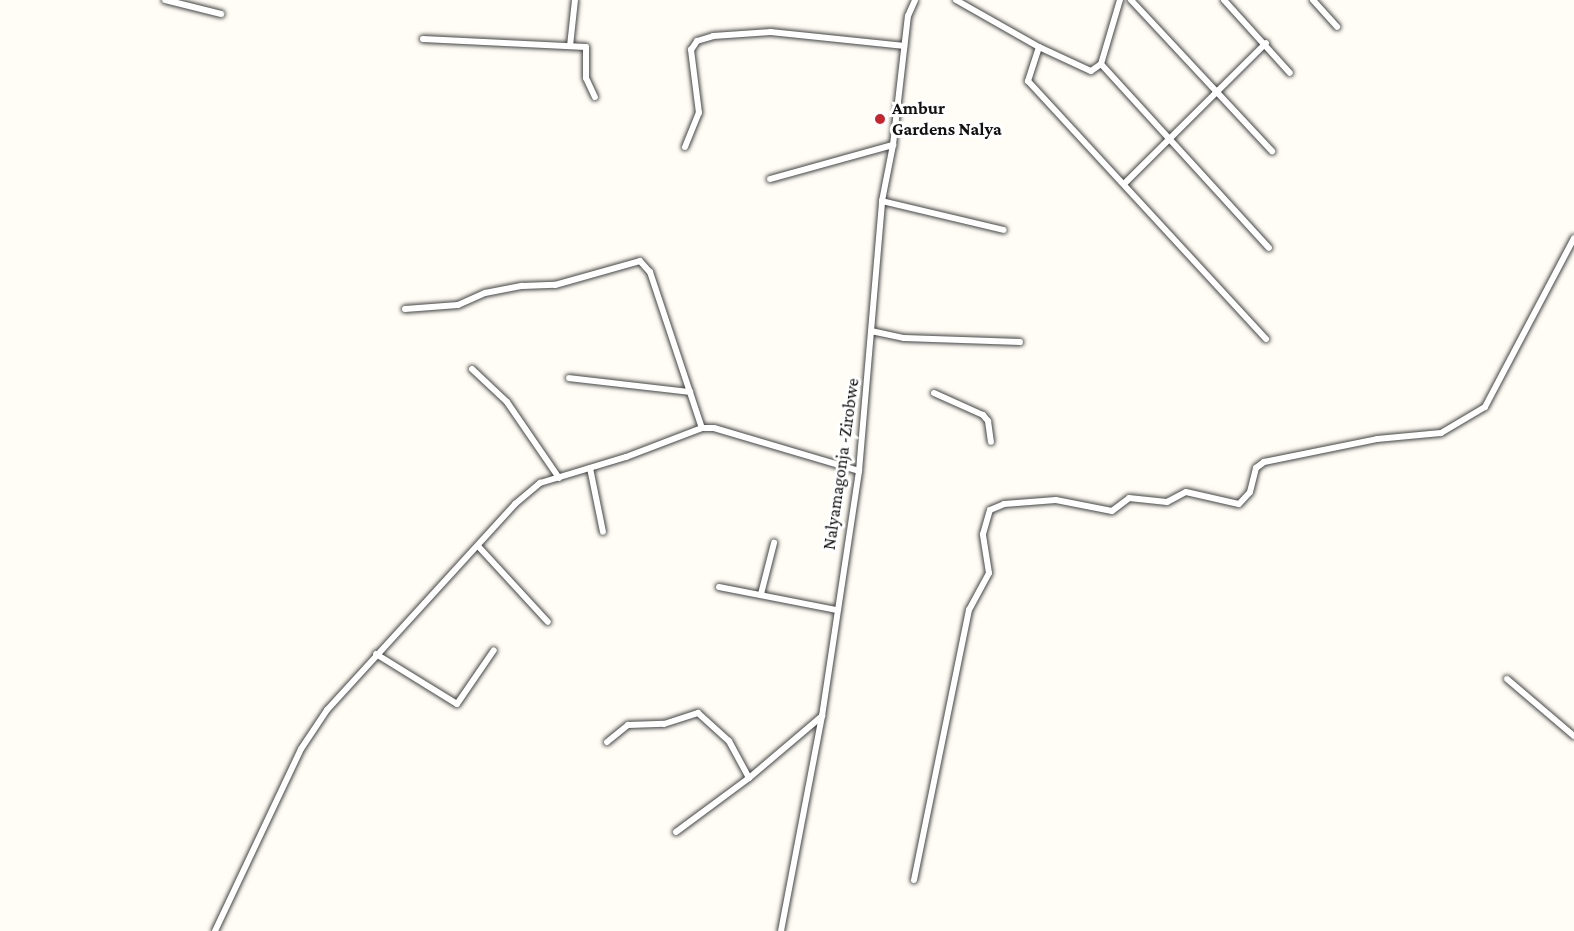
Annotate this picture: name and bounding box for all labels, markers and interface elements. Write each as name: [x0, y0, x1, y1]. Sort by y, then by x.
place label: Ambur Gardens Nalya: [892, 98, 1002, 140]
marker: Ambur Gardens Nalya: [873, 112, 887, 126]
street label: Nalyamagonja -Zirobwe: [818, 377, 864, 551]

